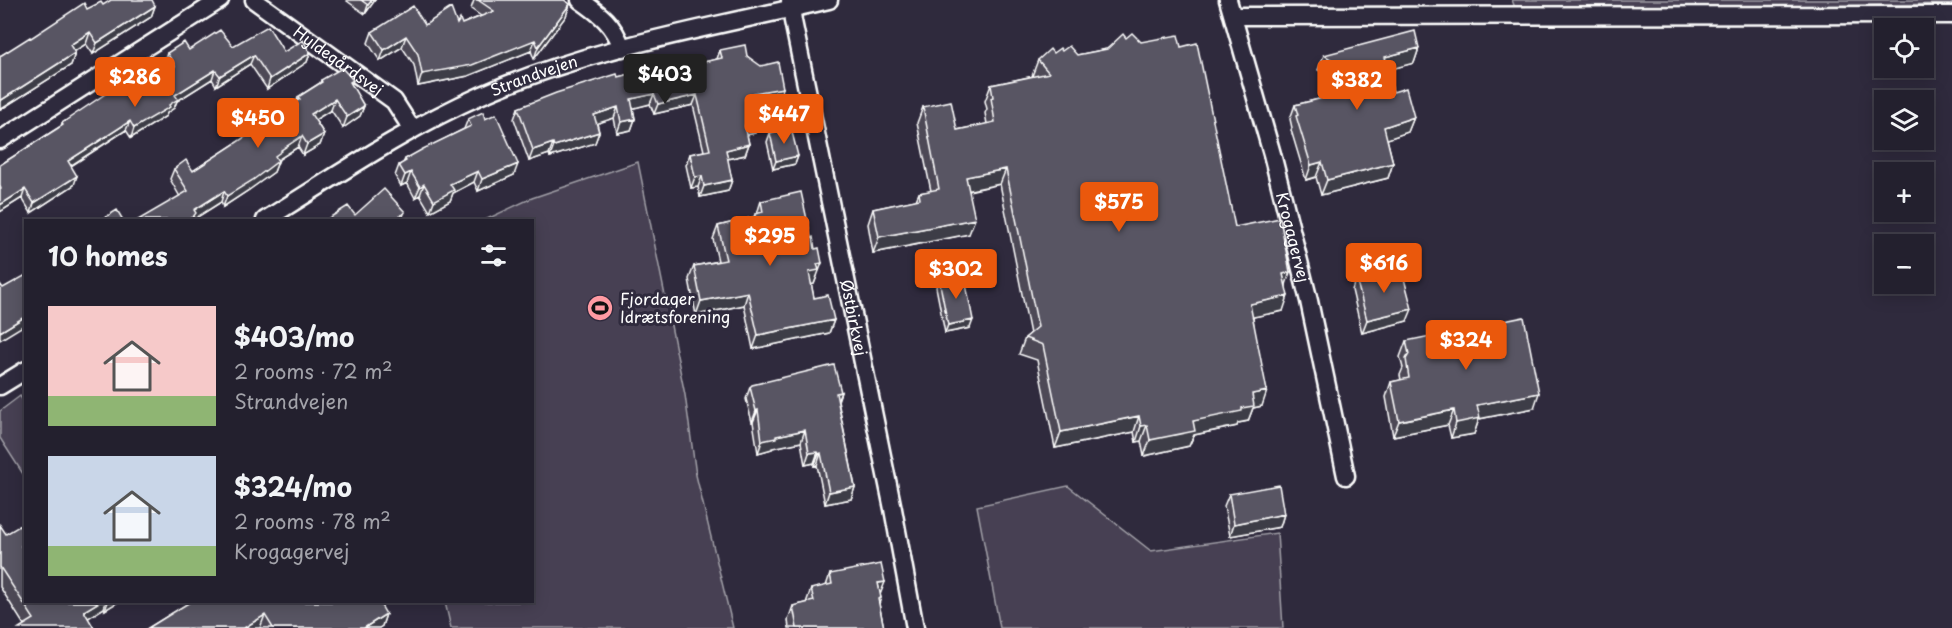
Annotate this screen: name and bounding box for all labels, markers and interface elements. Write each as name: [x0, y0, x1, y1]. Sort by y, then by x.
map controls: [1874, 18, 1934, 294]
button: locate: [1874, 18, 1934, 78]
street label: Hyldegårdsvej: [289, 19, 389, 101]
street label: Strandvejen: [486, 48, 580, 101]
pin: $403: [629, 54, 701, 105]
pin: $286: [99, 57, 171, 108]
text: $403: [638, 58, 692, 88]
pin: $382: [1321, 60, 1393, 111]
text: $286: [109, 61, 161, 91]
text: $382: [1331, 64, 1383, 94]
button: layers: [1874, 90, 1934, 150]
pin: $447: [748, 94, 820, 145]
pin: $450: [222, 98, 294, 149]
text: $447: [758, 98, 810, 128]
text: $450: [231, 102, 285, 132]
button: +: [1874, 162, 1934, 222]
pin: $575: [1083, 182, 1155, 233]
text: $575: [1094, 186, 1144, 216]
street label: Krogagervej: [1271, 189, 1317, 285]
pin: $295: [734, 216, 806, 267]
text: $295: [744, 220, 796, 250]
button: −: [1874, 234, 1934, 294]
text: 10 homes: [48, 236, 168, 275]
icon: filters: [477, 239, 510, 272]
pin: $616: [1348, 243, 1420, 294]
text: $616: [1360, 247, 1408, 277]
pin: $302: [920, 249, 992, 300]
text: $302: [929, 253, 983, 283]
street label: Østbirkvej: [835, 277, 874, 358]
place label: Fjordager Idrætsforening: [620, 286, 730, 328]
sports icon: Fjordager Idrætsforening: [585, 293, 615, 323]
text: $403/mo: [234, 317, 354, 356]
pin: $324: [1430, 320, 1502, 371]
text: $324: [1440, 324, 1492, 354]
icon: home: [96, 330, 168, 402]
text: 2 rooms · 72 m²: [234, 356, 393, 386]
text: Strandvejen: [234, 386, 348, 416]
text: $324/mo: [234, 467, 352, 506]
icon: home: [96, 480, 168, 552]
text: 2 rooms · 78 m²: [234, 506, 391, 536]
text: Krogagervej: [234, 536, 349, 566]

